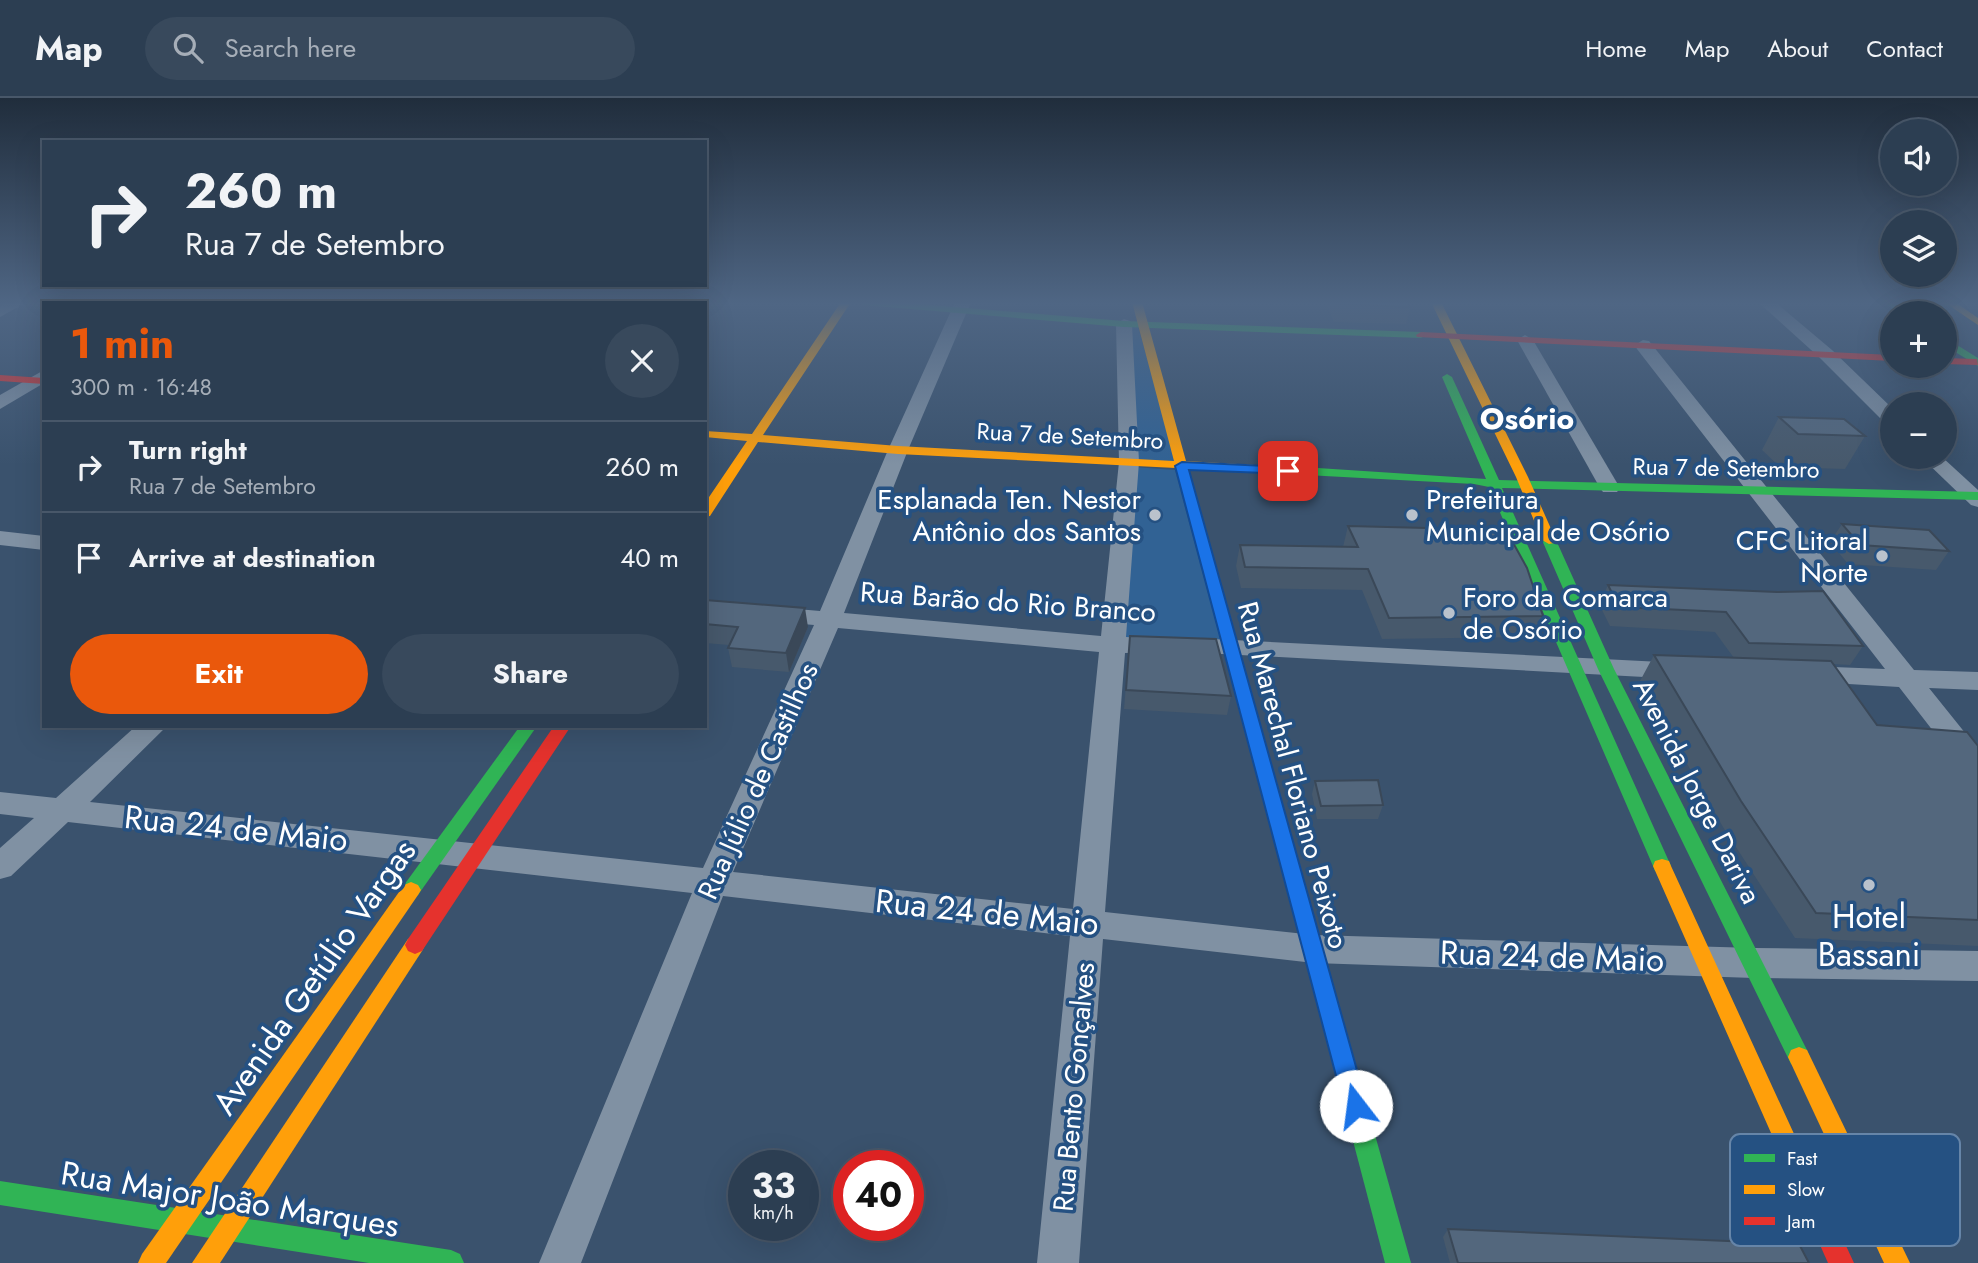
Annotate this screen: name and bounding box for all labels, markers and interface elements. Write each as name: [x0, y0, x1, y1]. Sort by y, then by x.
search box: [145, 17, 635, 80]
text: Map: [35, 25, 103, 72]
icon: search: [169, 29, 207, 67]
text: Search here: [225, 29, 356, 67]
text: Home: [1585, 31, 1647, 66]
text: Map: [1685, 31, 1729, 66]
text: About: [1767, 31, 1828, 66]
text: Contact: [1866, 31, 1943, 66]
map controls: [1880, 119, 1957, 469]
button: sound: [1880, 119, 1957, 196]
text: 260 m: [185, 156, 337, 226]
icon: right: [70, 168, 161, 259]
button: layers: [1880, 210, 1957, 287]
text: Rua 7 de Setembro: [185, 221, 445, 267]
button: +: [1880, 301, 1957, 378]
text: 1 min: [70, 313, 174, 374]
button: close: [605, 324, 679, 398]
text: 300 m · 16:48: [70, 370, 212, 404]
button: −: [1880, 392, 1957, 469]
district label: Osório: [1480, 397, 1574, 440]
street label: Rua 7 de Setembro: [976, 414, 1164, 458]
text: Turn right: [129, 431, 247, 469]
pin: [1258, 441, 1318, 501]
icon: right: [70, 448, 108, 486]
text: 260 m: [606, 448, 679, 486]
street label: Rua 7 de Setembro: [1632, 449, 1820, 487]
icon: arrive: [1269, 452, 1307, 490]
text: Rua 7 de Setembro: [129, 469, 316, 503]
place label: Esplanada Ten. Nestor Antônio dos Santos: [877, 479, 1141, 552]
place label: Prefeitura Municipal de Osório: [1426, 479, 1670, 552]
marker: Esplanada Ten. Nestor Antônio dos Santos: [1147, 507, 1163, 523]
marker: Prefeitura Municipal de Osório: [1404, 507, 1420, 523]
place label: CFC Litoral Norte: [1736, 520, 1868, 593]
icon: arrive: [70, 539, 108, 577]
text: Arrive at destination: [129, 539, 376, 577]
text: 40 m: [620, 539, 679, 577]
marker: CFC Litoral Norte: [1874, 548, 1890, 564]
street label: Rua Barão do Rio Branco: [859, 571, 1157, 633]
place label: Foro da Comarca de Osório: [1463, 577, 1668, 650]
street label: Rua Marechal Floriano Peixoto: [1227, 597, 1359, 953]
marker: Foro da Comarca de Osório: [1441, 605, 1457, 621]
button: Exit: [70, 634, 368, 714]
button: Share: [382, 634, 679, 714]
street label: Rua Júlio de Castilhos: [687, 656, 829, 906]
street label: Avenida Jorge Dariva: [1622, 671, 1772, 911]
street label: Rua 24 de Maio: [122, 793, 350, 863]
street label: Avenida Getúlio Vargas: [201, 830, 427, 1124]
street label: Rua 24 de Maio: [873, 877, 1101, 947]
marker: Hotel Bassani: [1861, 877, 1877, 893]
place label: Hotel Bassani: [1818, 893, 1920, 978]
street label: Rua 24 de Maio: [1439, 929, 1665, 983]
street label: Rua Bento Gonçalves: [1043, 961, 1105, 1213]
position arrow: [1319, 1069, 1393, 1143]
legend: [1730, 1134, 1960, 1246]
text: Fast: [1787, 1145, 1818, 1172]
street label: Rua Major João Marques: [58, 1149, 402, 1249]
speed limit sign: 40: [833, 1150, 924, 1241]
text: 33: [752, 1161, 795, 1211]
text: Slow: [1787, 1176, 1825, 1203]
text: km/h: [753, 1200, 794, 1226]
text: Jam: [1784, 1208, 1816, 1235]

